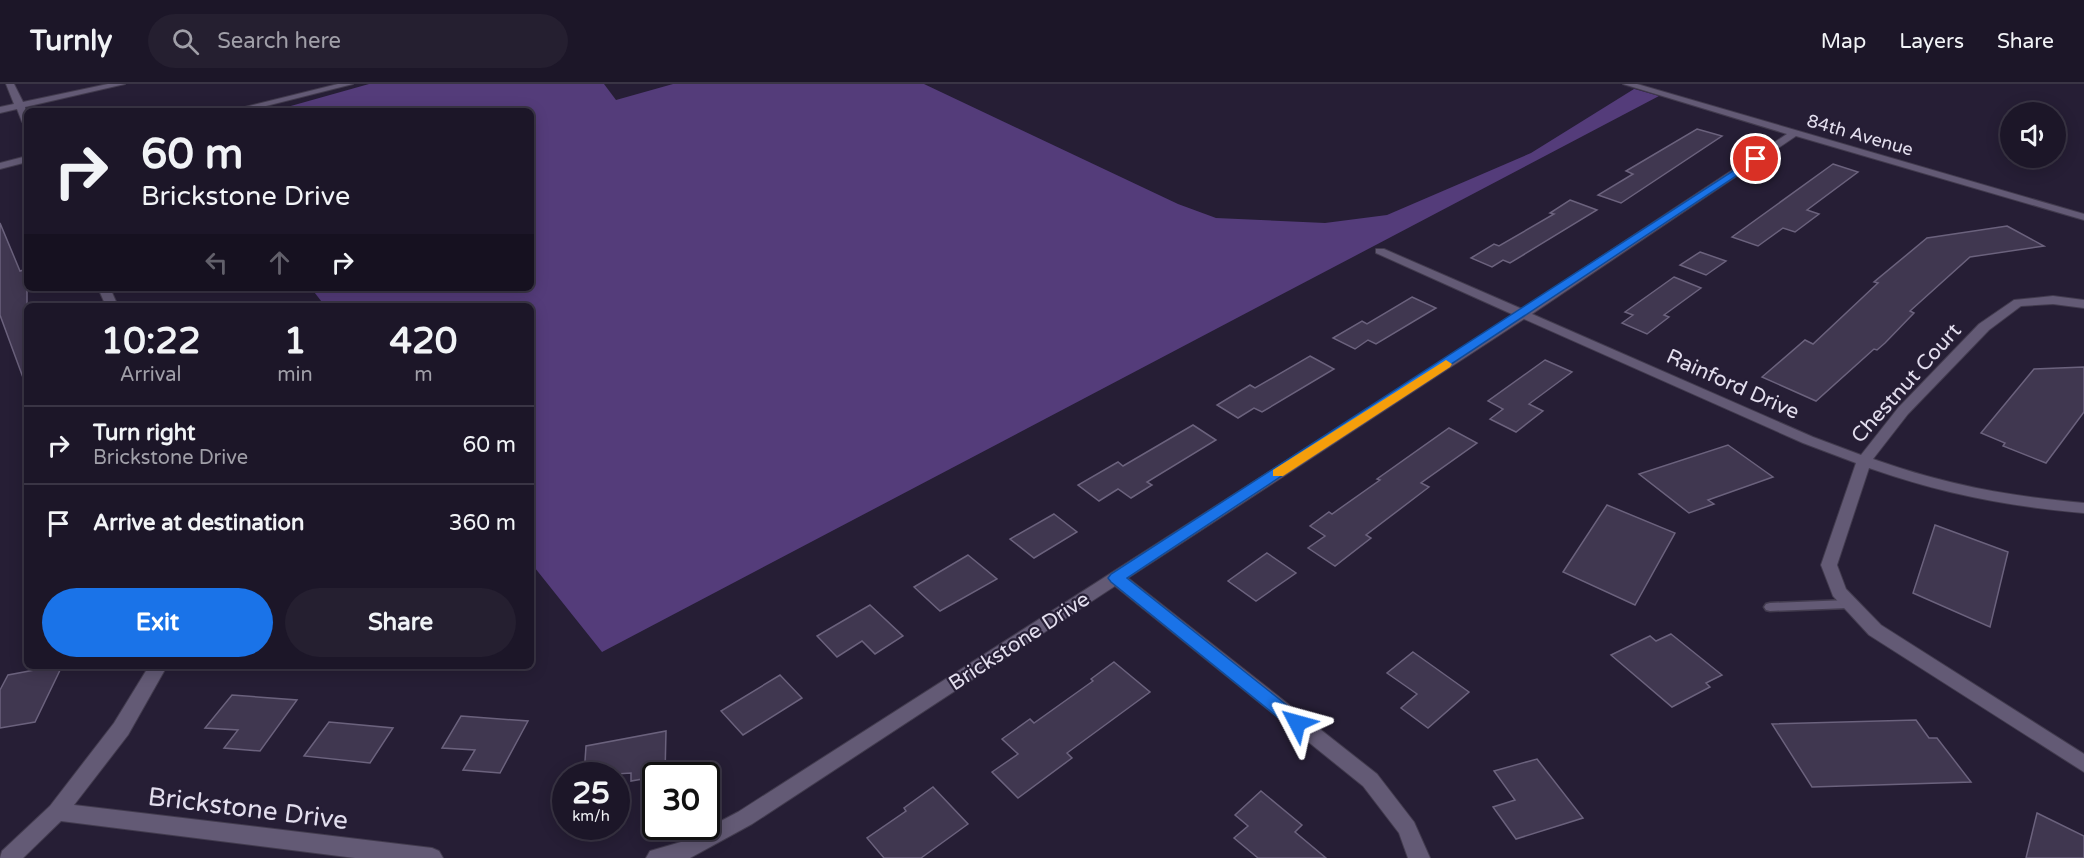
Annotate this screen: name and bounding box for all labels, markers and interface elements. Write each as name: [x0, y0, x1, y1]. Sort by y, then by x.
search box: [148, 14, 568, 68]
text: Turnly: [30, 24, 112, 58]
icon: search: [169, 25, 202, 58]
text: Search here: [217, 28, 341, 54]
text: Map: [1821, 29, 1866, 54]
text: Layers: [1899, 29, 1964, 54]
text: Share: [1997, 29, 2054, 54]
map controls: [2000, 102, 2066, 168]
button: sound: [2000, 102, 2066, 168]
street label: 84th Avenue: [1804, 109, 1916, 161]
text: 60 m: [141, 129, 243, 180]
icon: right: [42, 132, 120, 210]
pin: [1730, 133, 1781, 184]
icon: arrive: [1739, 142, 1772, 175]
text: Brickstone Drive: [141, 180, 350, 213]
icon: left: [200, 246, 233, 279]
icon: ahead: [263, 246, 296, 279]
icon: right: [326, 246, 359, 279]
street label: Chestnut Court: [1846, 318, 1967, 448]
text: 10:22: [101, 320, 201, 363]
text: 1: [284, 320, 306, 363]
text: 420: [389, 320, 457, 363]
street label: Rainford Drive: [1662, 344, 1803, 425]
text: Arrival: [120, 363, 182, 387]
text: min: [277, 363, 313, 387]
text: m: [414, 363, 433, 387]
text: Turn right: [93, 420, 195, 446]
icon: right: [42, 429, 75, 462]
text: 60 m: [462, 432, 516, 458]
text: Brickstone Drive: [93, 446, 248, 470]
icon: arrive: [42, 507, 75, 540]
text: Arrive at destination: [93, 510, 304, 536]
text: 360 m: [449, 510, 516, 536]
street label: Brickstone Drive: [944, 587, 1094, 696]
button: Exit: [42, 588, 273, 657]
button: Share: [285, 588, 516, 657]
position arrow: [1265, 691, 1329, 755]
speed limit sign: 30: [642, 762, 720, 840]
text: 25: [572, 775, 610, 812]
street label: Brickstone Drive: [146, 781, 350, 836]
text: km/h: [572, 807, 610, 825]

